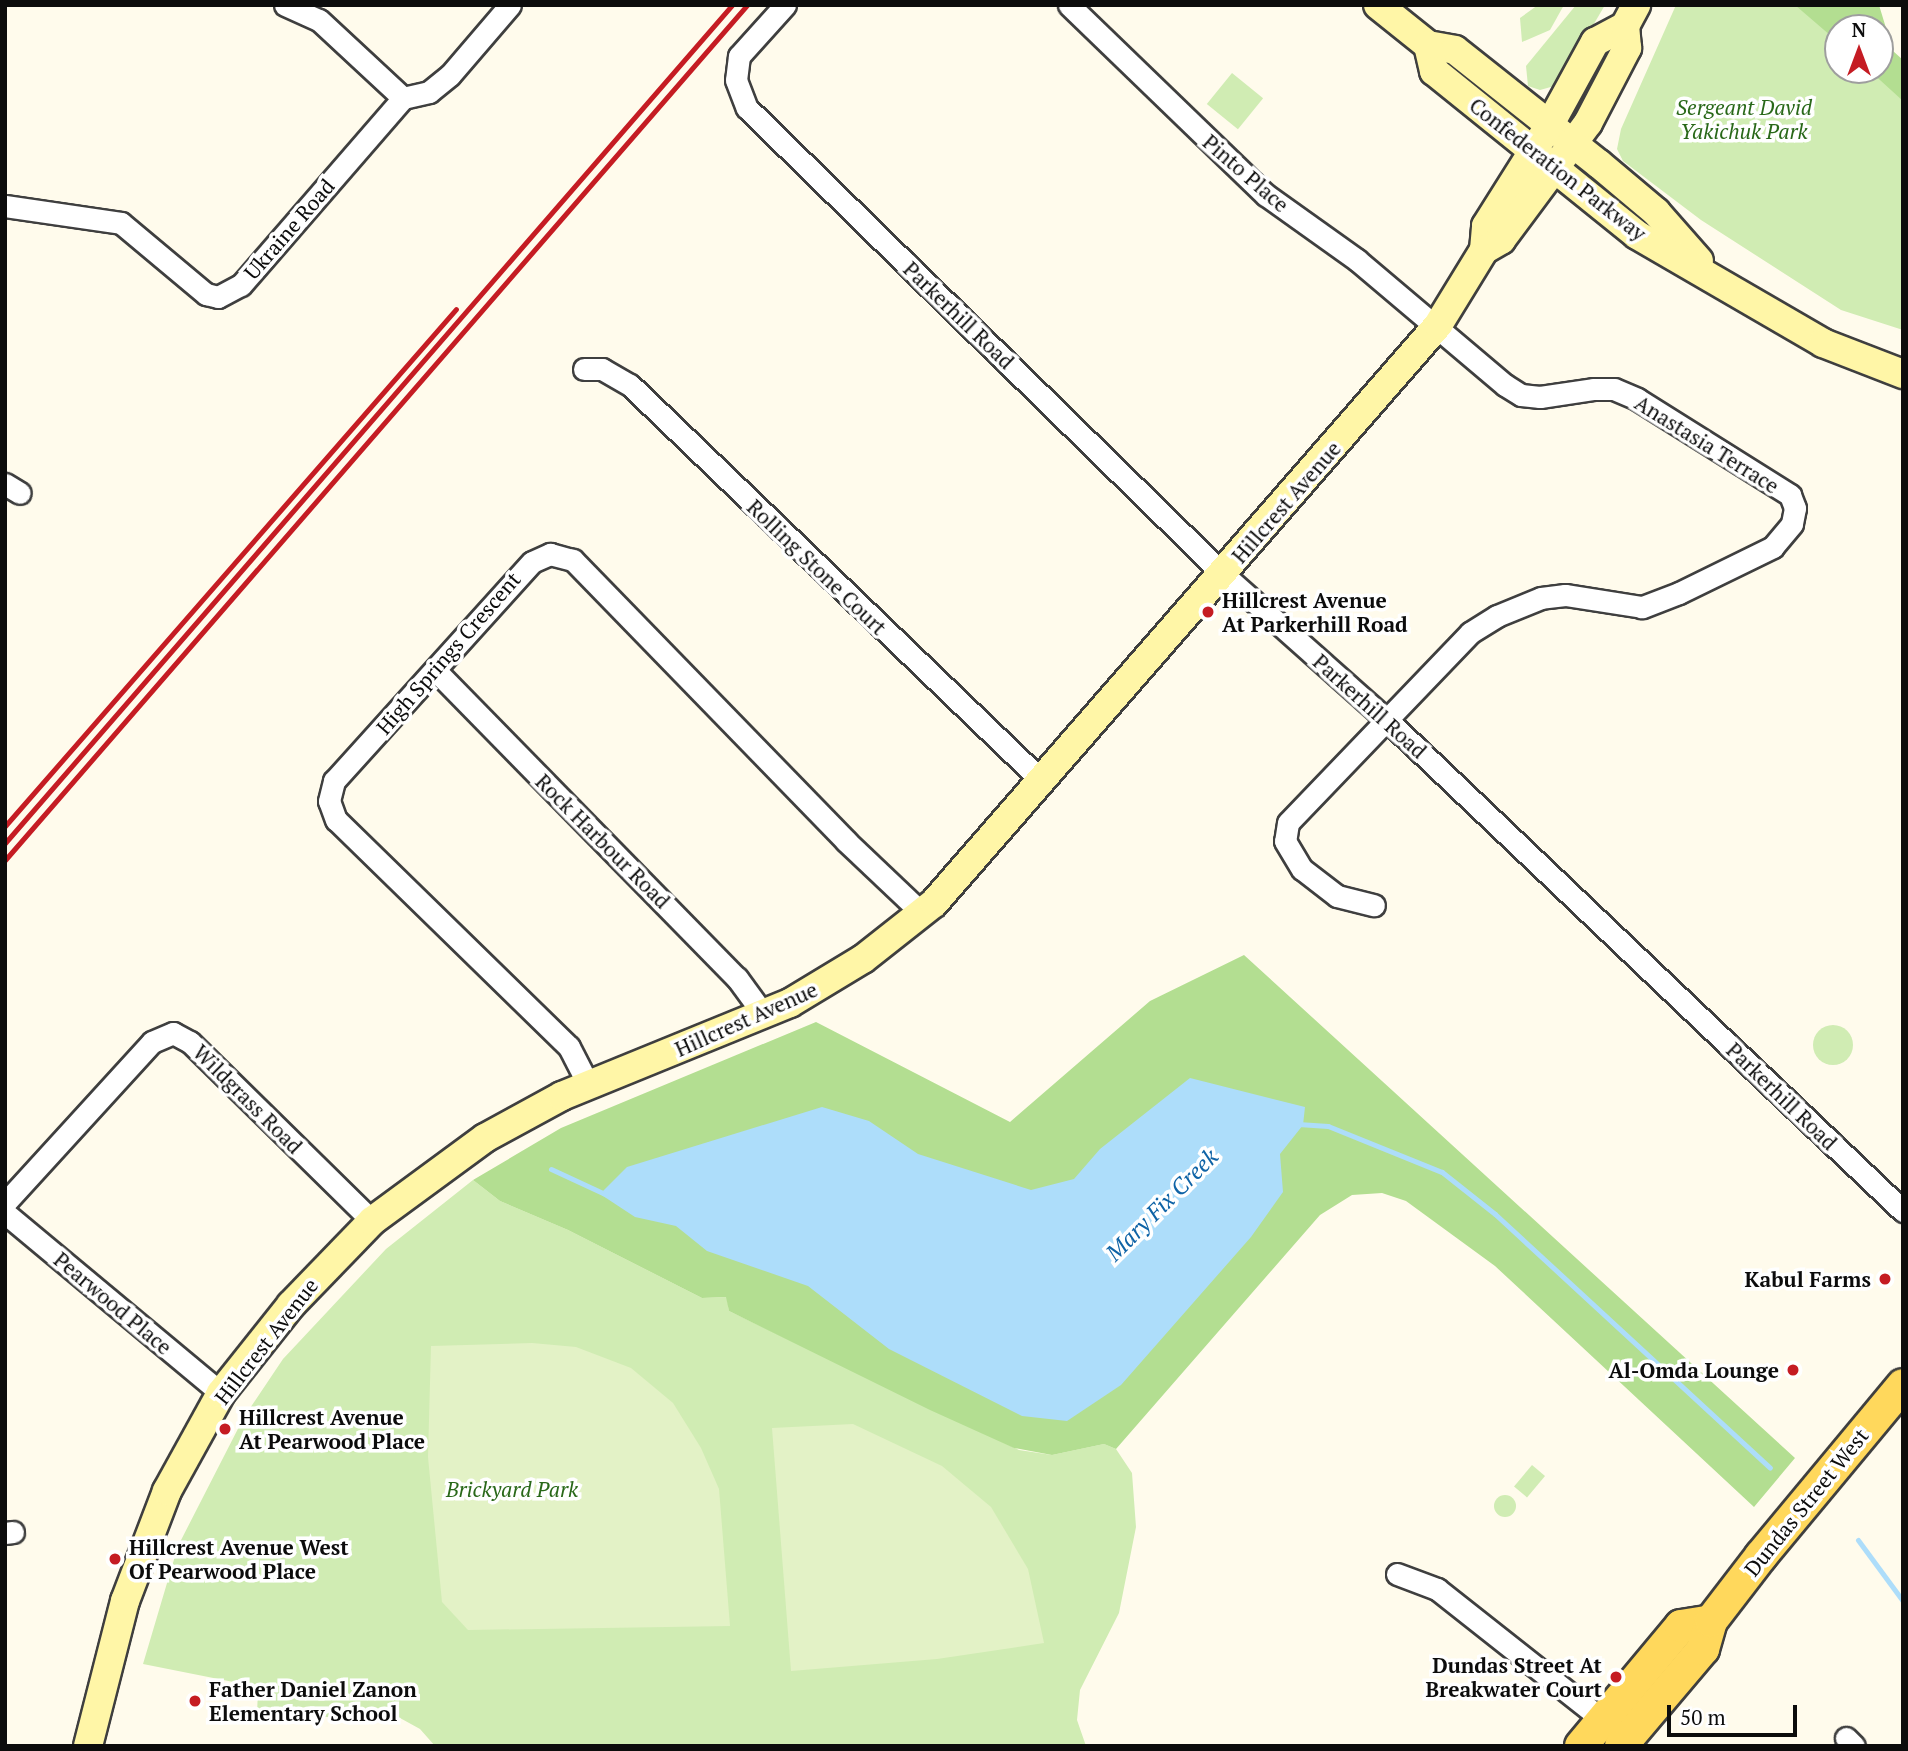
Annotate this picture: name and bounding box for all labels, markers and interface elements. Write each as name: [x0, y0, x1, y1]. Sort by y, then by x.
north arrow: [1824, 14, 1894, 84]
text: N: [1852, 17, 1866, 42]
street label: Confederation Parkway: [1465, 92, 1651, 246]
park label: Sergeant David Yakichuk Park: [1676, 94, 1812, 144]
street label: Pinto Place: [1198, 129, 1294, 217]
street label: Ukraine Road: [239, 174, 339, 284]
street label: Parkerhill Road: [899, 256, 1019, 374]
street label: Anastasia Terrace: [1630, 390, 1784, 498]
street label: Hillcrest Avenue: [1226, 436, 1346, 568]
street label: Rolling Stone Court: [742, 494, 892, 640]
street label: High Springs Crescent: [371, 567, 525, 739]
place label: Hillcrest Avenue At Parkerhill Road: [1222, 587, 1408, 637]
marker: Hillcrest Avenue At Parkerhill Road: [1200, 604, 1216, 620]
street label: Parkerhill Road: [1308, 649, 1432, 763]
street label: Rock Harbour Road: [531, 769, 675, 913]
street label: Hillcrest Avenue: [671, 976, 821, 1062]
street label: Parkerhill Road: [1722, 1037, 1842, 1155]
street label: Wildgrass Road: [188, 1039, 308, 1159]
water label: Mary Fix Creek: [1100, 1143, 1224, 1267]
street label: Pearwood Place: [49, 1246, 177, 1360]
place label: Kabul Farms: [1745, 1266, 1871, 1292]
marker: Kabul Farms: [1877, 1271, 1893, 1287]
street label: Hillcrest Avenue: [209, 1273, 323, 1409]
place label: Al-Omda Lounge: [1608, 1357, 1779, 1383]
marker: Al-Omda Lounge: [1785, 1362, 1801, 1378]
place label: Hillcrest Avenue At Pearwood Place: [239, 1404, 425, 1454]
marker: Hillcrest Avenue At Pearwood Place: [217, 1421, 233, 1437]
street label: Dundas Street West: [1739, 1423, 1873, 1581]
park label: Brickyard Park: [446, 1476, 578, 1502]
place label: Hillcrest Avenue West Of Pearwood Place: [129, 1534, 349, 1584]
marker: Hillcrest Avenue West Of Pearwood Place: [107, 1551, 123, 1567]
place label: Dundas Street At Breakwater Court: [1425, 1652, 1602, 1702]
marker: Dundas Street At Breakwater Court: [1608, 1669, 1624, 1685]
place label: Father Daniel Zanon Elementary School: [209, 1676, 417, 1726]
scale bar: [1670, 1692, 1800, 1736]
marker: Father Daniel Zanon Elementary School: [187, 1693, 203, 1709]
text: 50 m: [1680, 1703, 1726, 1731]

